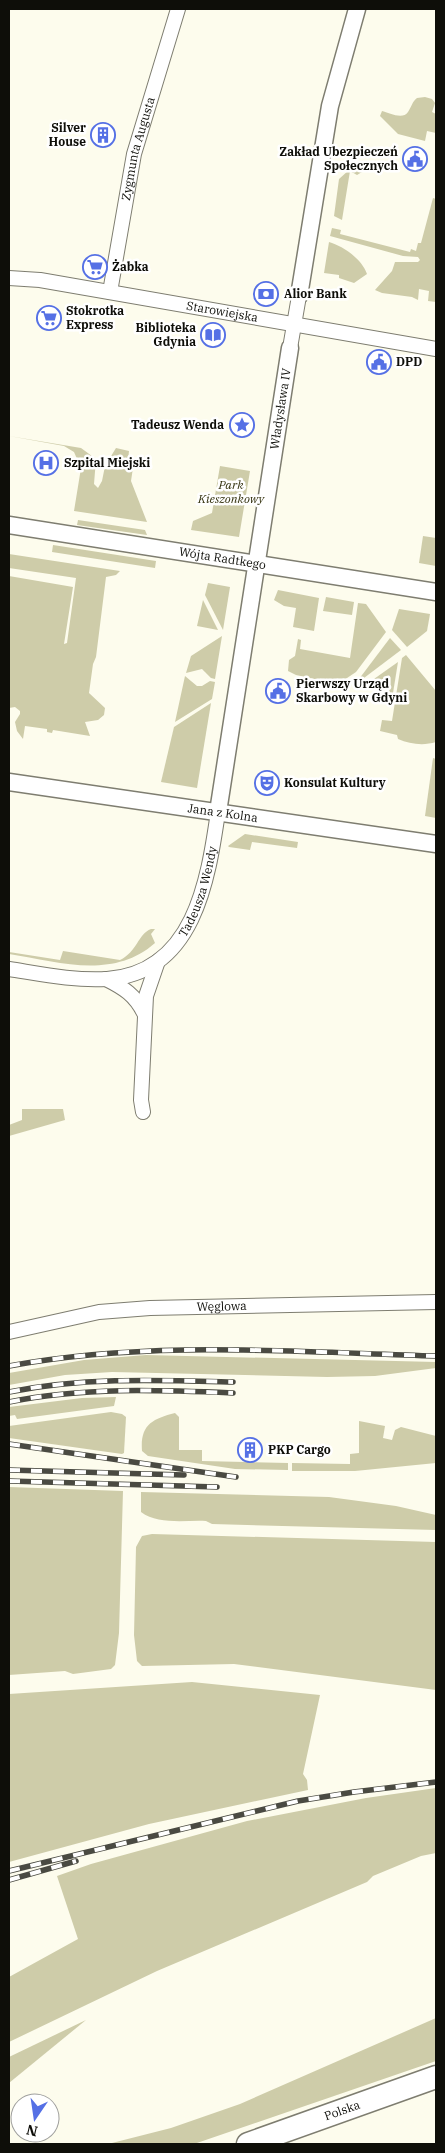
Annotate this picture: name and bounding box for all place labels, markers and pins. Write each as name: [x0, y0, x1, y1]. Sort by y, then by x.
place label: Silver House: [49, 120, 86, 149]
building icon: Silver House: [90, 122, 116, 148]
place label: Zakład Ubezpieczeń Społecznych: [279, 144, 398, 173]
public building icon: Zakład Ubezpieczeń Społecznych: [402, 146, 428, 172]
supermarket icon: Żabka: [82, 254, 108, 280]
place label: Żabka: [112, 259, 149, 274]
bank icon: Alior Bank: [253, 281, 279, 307]
place label: Alior Bank: [284, 286, 347, 301]
place label: Stokrotka Express: [66, 303, 124, 332]
supermarket icon: Stokrotka Express: [36, 305, 62, 331]
place label: Biblioteka Gdynia: [136, 320, 196, 349]
library icon: Biblioteka Gdynia: [200, 322, 226, 348]
public building icon: DPD: [366, 349, 392, 375]
place label: DPD: [396, 354, 422, 369]
place icon: Tadeusz Wenda: [229, 412, 255, 438]
place label: Tadeusz Wenda: [131, 417, 224, 432]
hospital icon: Szpital Miejski: [33, 450, 59, 476]
place label: Szpital Miejski: [64, 455, 150, 470]
place label: Pierwszy Urząd Skarbowy w Gdyni: [296, 676, 407, 705]
public building icon: Pierwszy Urząd Skarbowy w Gdyni: [265, 678, 291, 704]
theatre icon: Konsulat Kultury: [254, 770, 280, 796]
place label: Konsulat Kultury: [284, 775, 386, 790]
building icon: PKP Cargo: [237, 1437, 263, 1463]
place label: PKP Cargo: [268, 1442, 331, 1457]

